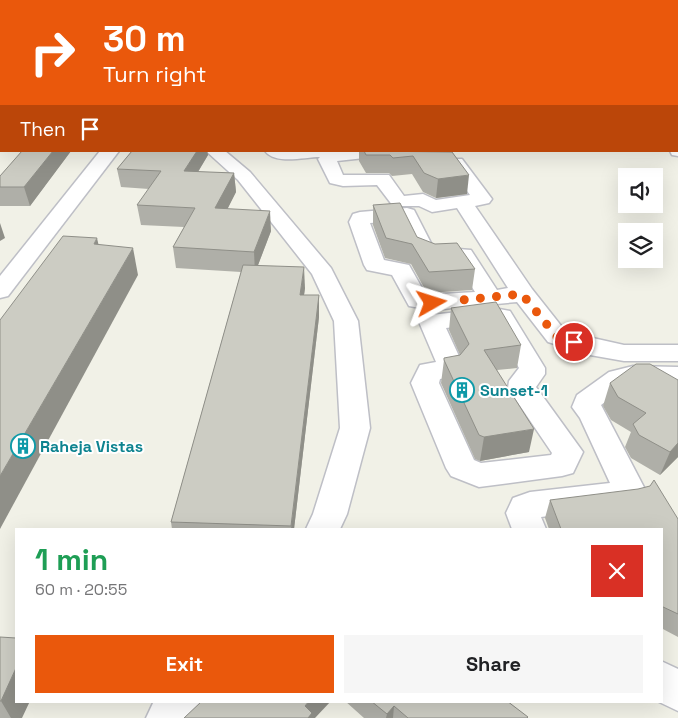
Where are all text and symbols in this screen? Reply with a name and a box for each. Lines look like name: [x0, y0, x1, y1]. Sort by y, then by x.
text: 30 m: [103, 17, 186, 61]
icon: right: [20, 20, 85, 85]
text: Turn right: [103, 60, 206, 88]
icon: arrive: [76, 115, 104, 143]
text: Then: [20, 117, 66, 142]
map controls: [618, 168, 663, 268]
button: sound: [618, 168, 663, 213]
button: layers: [618, 223, 663, 268]
position arrow: [405, 276, 457, 328]
pin: [553, 321, 595, 363]
icon: arrive: [560, 328, 588, 356]
building icon: Sunset-1: [449, 377, 475, 403]
place label: Sunset-1: [480, 380, 548, 401]
building icon: Raheja Vistas: [10, 433, 36, 459]
place label: Raheja Vistas: [40, 436, 143, 457]
text: 1 min: [35, 540, 108, 579]
button: close: [591, 545, 643, 597]
text: 60 m · 20:55: [35, 579, 127, 600]
button: Exit: [35, 635, 334, 693]
button: Share: [344, 635, 643, 693]

